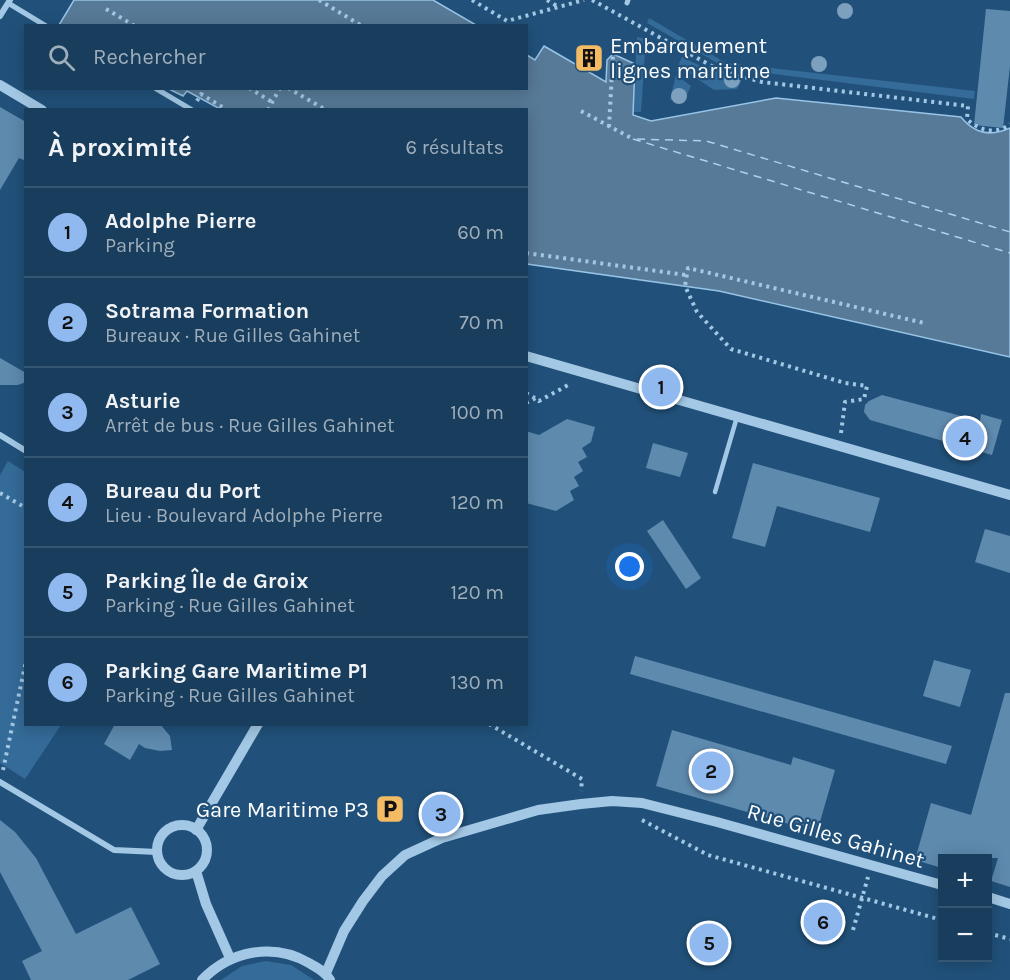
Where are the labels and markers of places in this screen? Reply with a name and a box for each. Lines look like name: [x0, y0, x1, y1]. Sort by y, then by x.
place label: Embarquement lignes maritime: [610, 33, 770, 84]
building icon: Embarquement lignes maritime: [573, 42, 605, 74]
pin: 1: [642, 364, 680, 410]
pin: 4: [946, 416, 984, 460]
pin: 2: [692, 748, 730, 794]
pin: 3: [422, 792, 460, 836]
parking icon: Gare Maritime P3: [374, 793, 406, 825]
place label: Gare Maritime P3: [196, 797, 369, 823]
pin: 6: [804, 900, 842, 944]
pin: 5: [690, 920, 728, 966]

